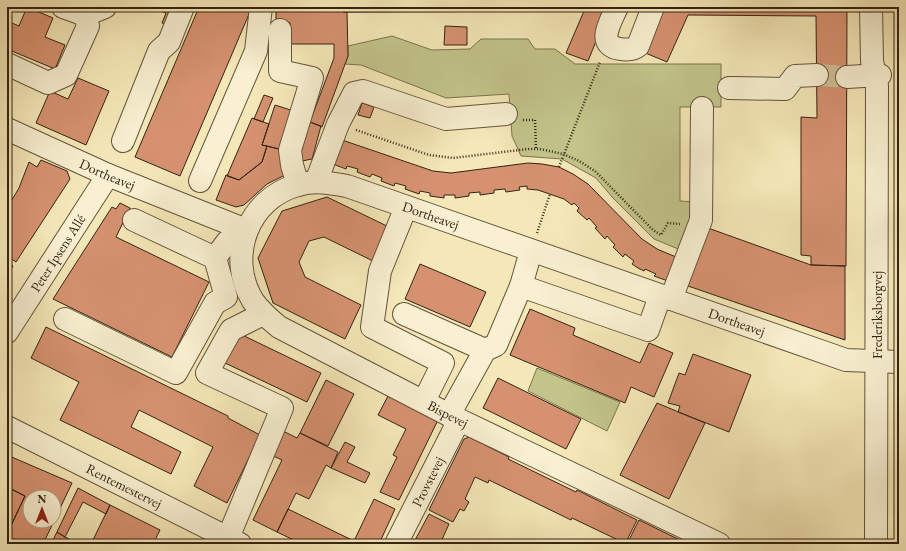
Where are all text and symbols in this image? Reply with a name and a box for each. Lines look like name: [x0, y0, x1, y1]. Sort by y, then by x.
street label: Dortheavej: [77, 154, 138, 194]
street label: Dortheavej: [400, 197, 462, 233]
street label: Peter Ipsens Allé: [26, 210, 90, 295]
street label: Frederiksborgvej: [868, 271, 886, 359]
street label: Dortheavej: [706, 304, 768, 340]
street label: Bispevej: [425, 396, 471, 432]
street label: Provstevej: [407, 453, 448, 510]
street label: Rentemestervej: [83, 459, 165, 512]
north arrow: [22, 489, 62, 529]
text: N: [38, 492, 47, 506]

